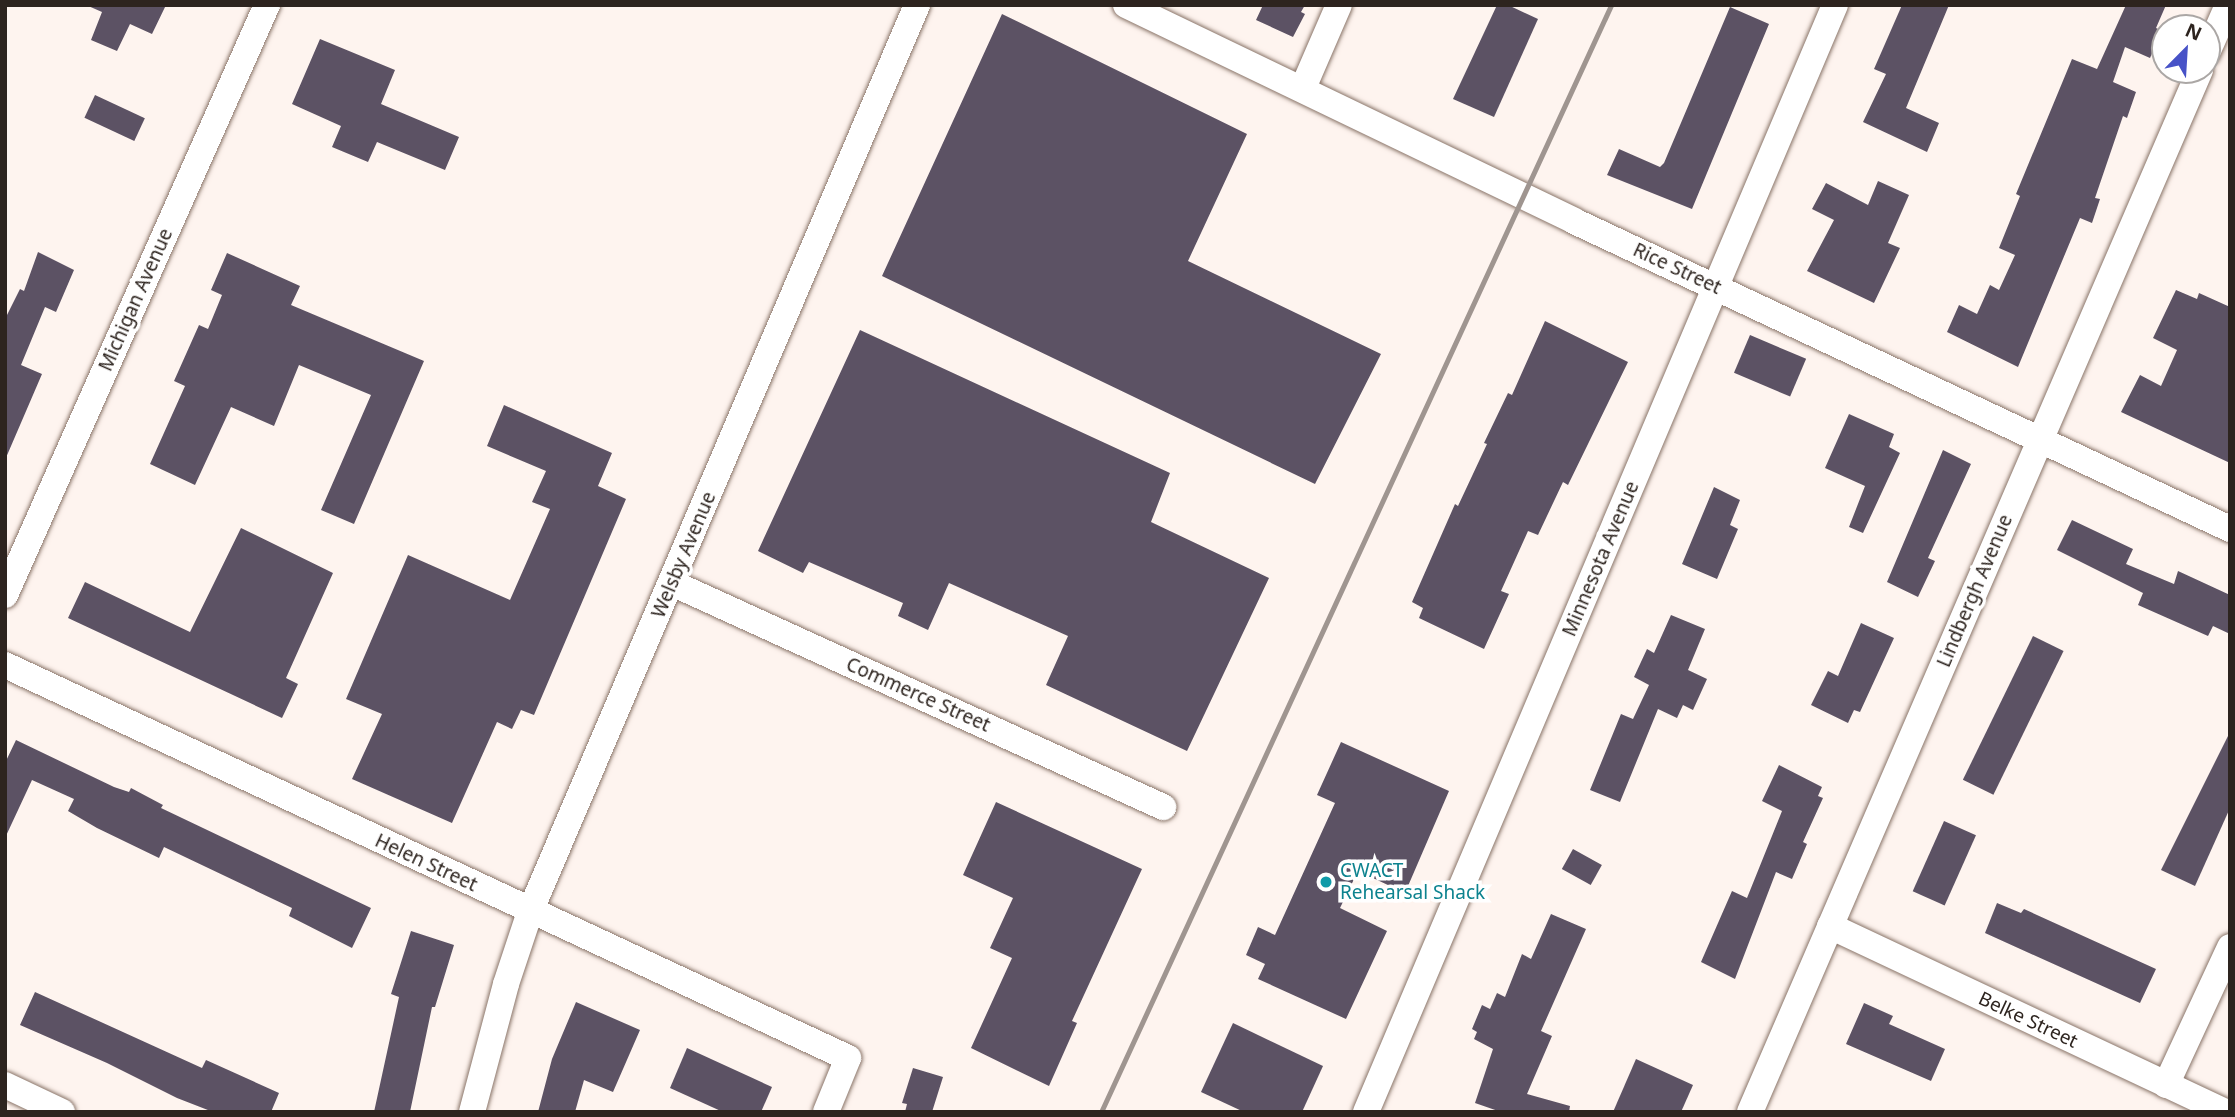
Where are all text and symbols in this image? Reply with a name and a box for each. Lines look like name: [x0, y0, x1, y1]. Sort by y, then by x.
north arrow: [2151, 14, 2221, 84]
text: N: [2181, 17, 2206, 47]
street label: Michigan Avenue: [94, 225, 178, 375]
street label: Rice Street: [1629, 239, 1725, 299]
street label: Minnesota Avenue: [1558, 478, 1644, 640]
street label: Welsby Avenue: [647, 489, 721, 621]
street label: Lindbergh Avenue: [1933, 511, 2017, 671]
street label: Commerce Street: [843, 653, 993, 737]
street label: Helen Street: [371, 829, 481, 897]
place label: CWACT Rehearsal Shack: [1340, 860, 1485, 904]
marker: CWACT Rehearsal Shack: [1318, 874, 1334, 890]
street label: Belke Street: [1975, 987, 2081, 1053]

